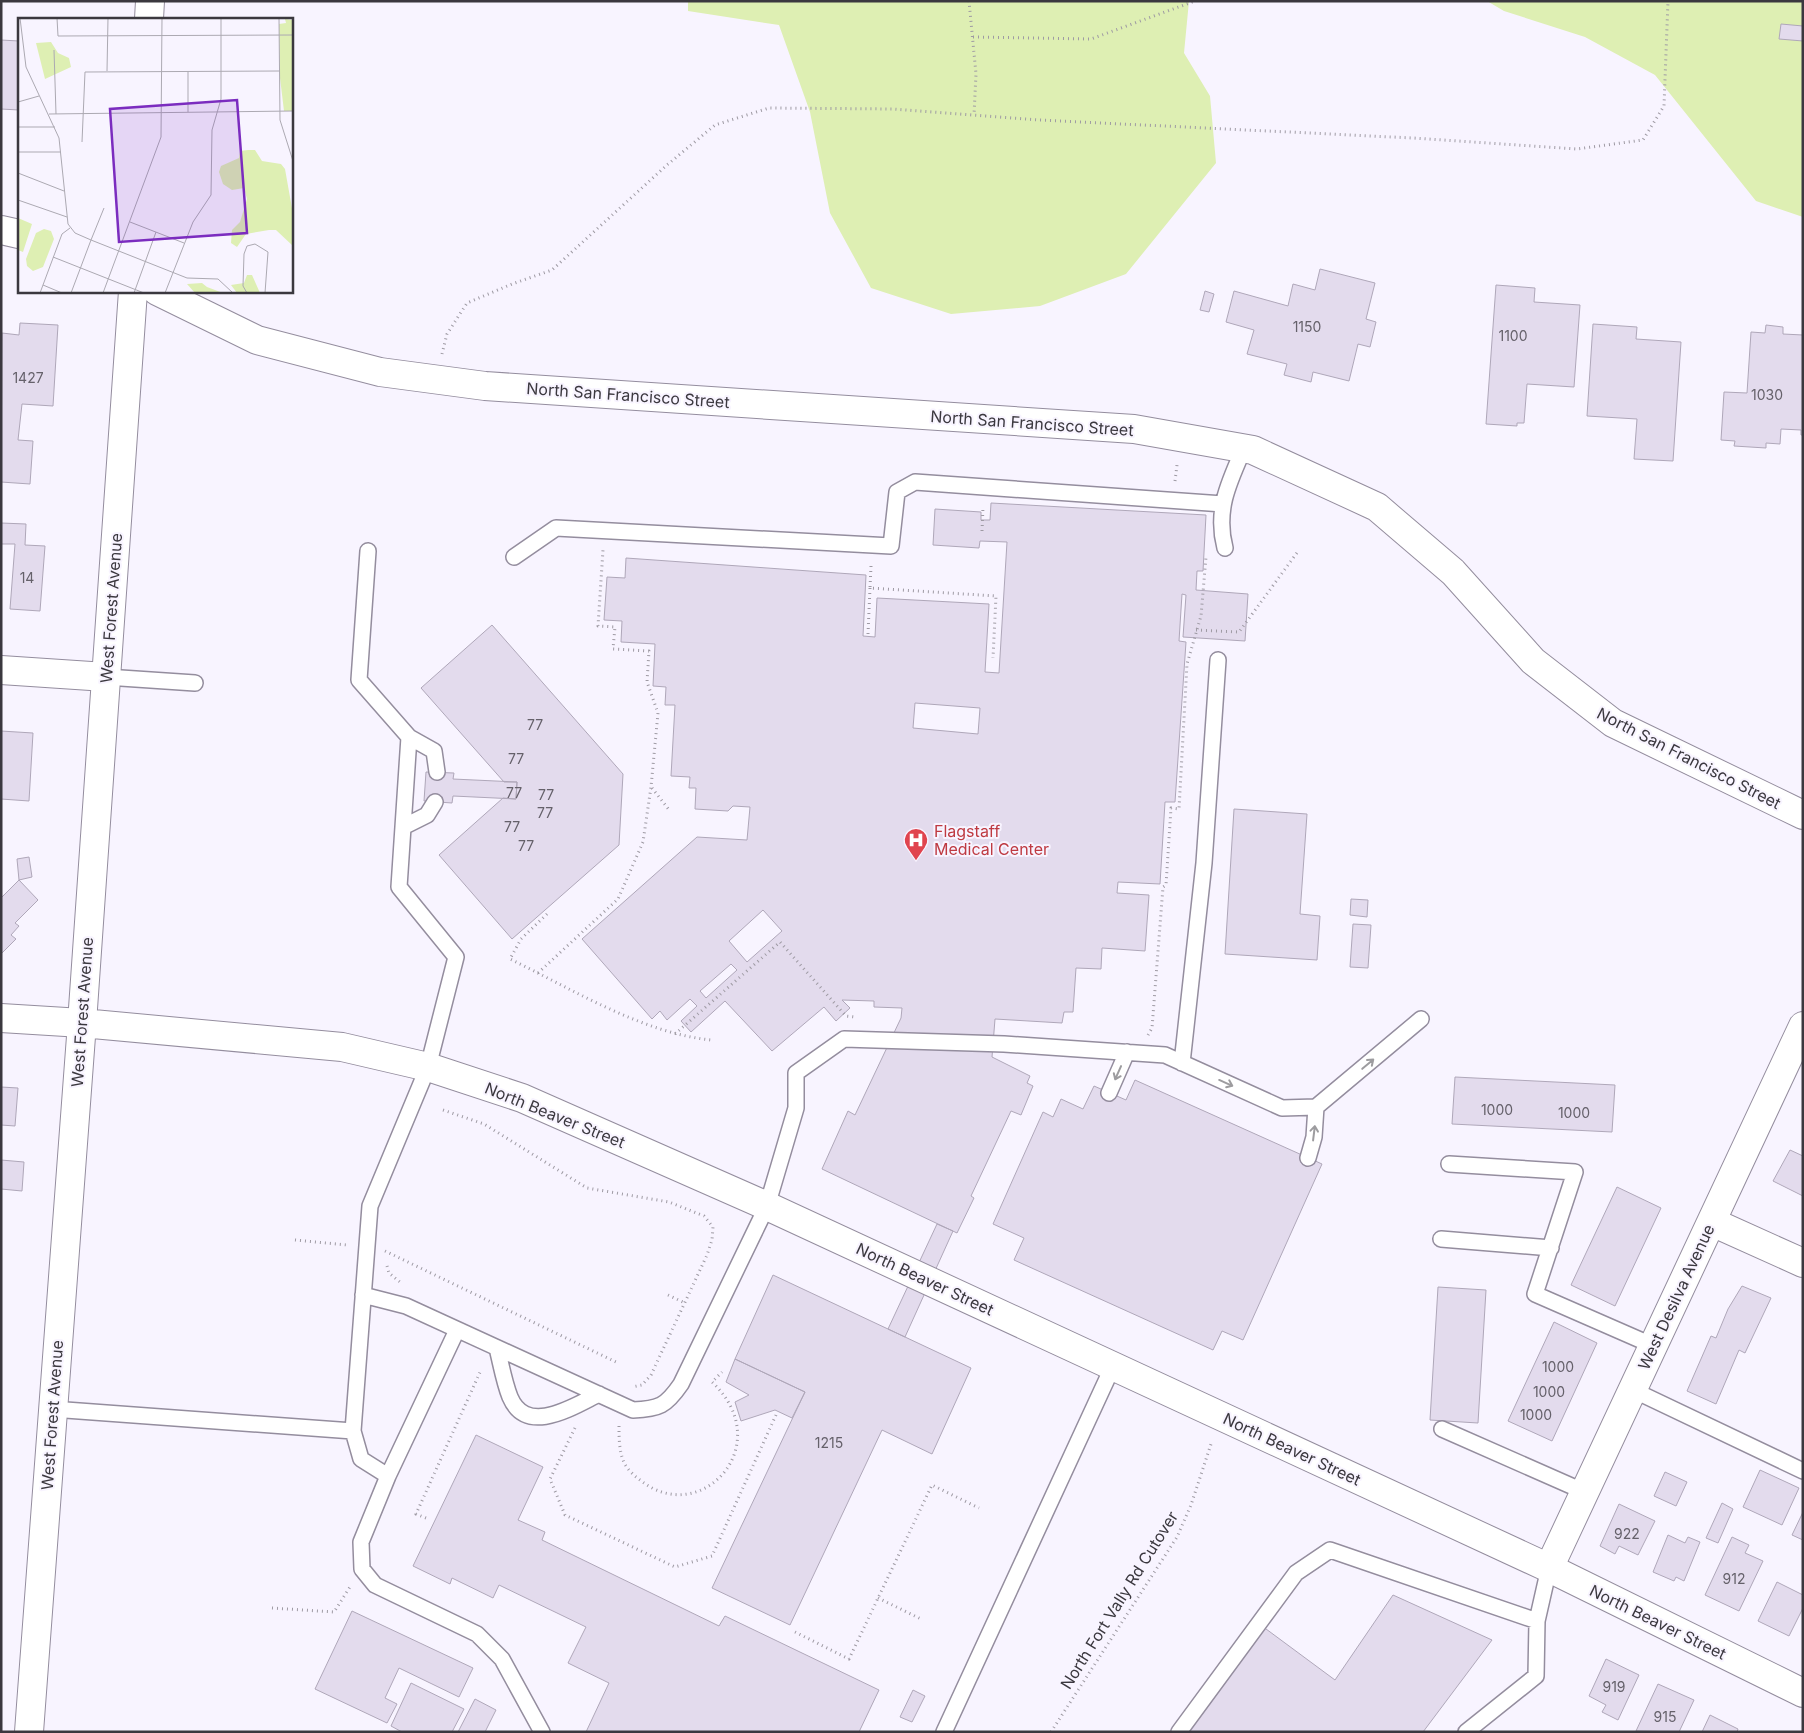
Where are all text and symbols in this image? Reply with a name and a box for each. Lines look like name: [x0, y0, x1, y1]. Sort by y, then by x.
inset map: [18, 18, 292, 292]
house number: 1150: [1293, 318, 1321, 335]
house number: 1100: [1498, 327, 1528, 344]
house number: 1427: [12, 369, 44, 386]
street label: North San Francisco Street: [526, 378, 730, 412]
house number: 1030: [1751, 386, 1783, 403]
street label: North San Francisco Street: [930, 406, 1134, 440]
street label: West Forest Avenue: [96, 532, 126, 684]
house number: 14: [20, 569, 34, 586]
street label: North San Francisco Street: [1594, 703, 1784, 813]
house number: 77: [527, 716, 543, 733]
house number: 77: [508, 750, 524, 767]
house number: 77: [506, 784, 522, 801]
house number: 77: [538, 786, 554, 803]
house number: 77: [537, 804, 553, 821]
house number: 77: [504, 818, 520, 835]
place label: Flagstaff Medical Center: [934, 821, 1049, 859]
hospital icon: Flagstaff Medical Center: [903, 827, 929, 861]
house number: 77: [518, 837, 534, 854]
street label: West Forest Avenue: [67, 936, 97, 1088]
one-way arrow: [1361, 1059, 1374, 1070]
one-way arrow: [1112, 1065, 1122, 1080]
street label: North Beaver Street: [482, 1078, 628, 1152]
one-way arrow: [1218, 1078, 1233, 1088]
house number: 1000: [1481, 1101, 1513, 1118]
house number: 1000: [1558, 1104, 1590, 1121]
one-way arrow: [1309, 1125, 1319, 1141]
street label: West Desilva Avenue: [1634, 1221, 1718, 1373]
street label: North Beaver Street: [853, 1238, 997, 1320]
street label: West Forest Avenue: [37, 1339, 67, 1491]
house number: 1000: [1542, 1358, 1574, 1375]
house number: 1000: [1533, 1383, 1565, 1400]
house number: 1000: [1520, 1406, 1552, 1423]
street label: North Beaver Street: [1220, 1408, 1364, 1490]
house number: 1215: [815, 1434, 843, 1451]
street label: North Fort Vally Rd Cutover: [1056, 1507, 1182, 1693]
house number: 922: [1614, 1525, 1640, 1542]
house number: 912: [1723, 1570, 1745, 1587]
street label: North Beaver Street: [1586, 1580, 1730, 1664]
house number: 919: [1602, 1678, 1626, 1695]
house number: 915: [1654, 1708, 1676, 1725]

